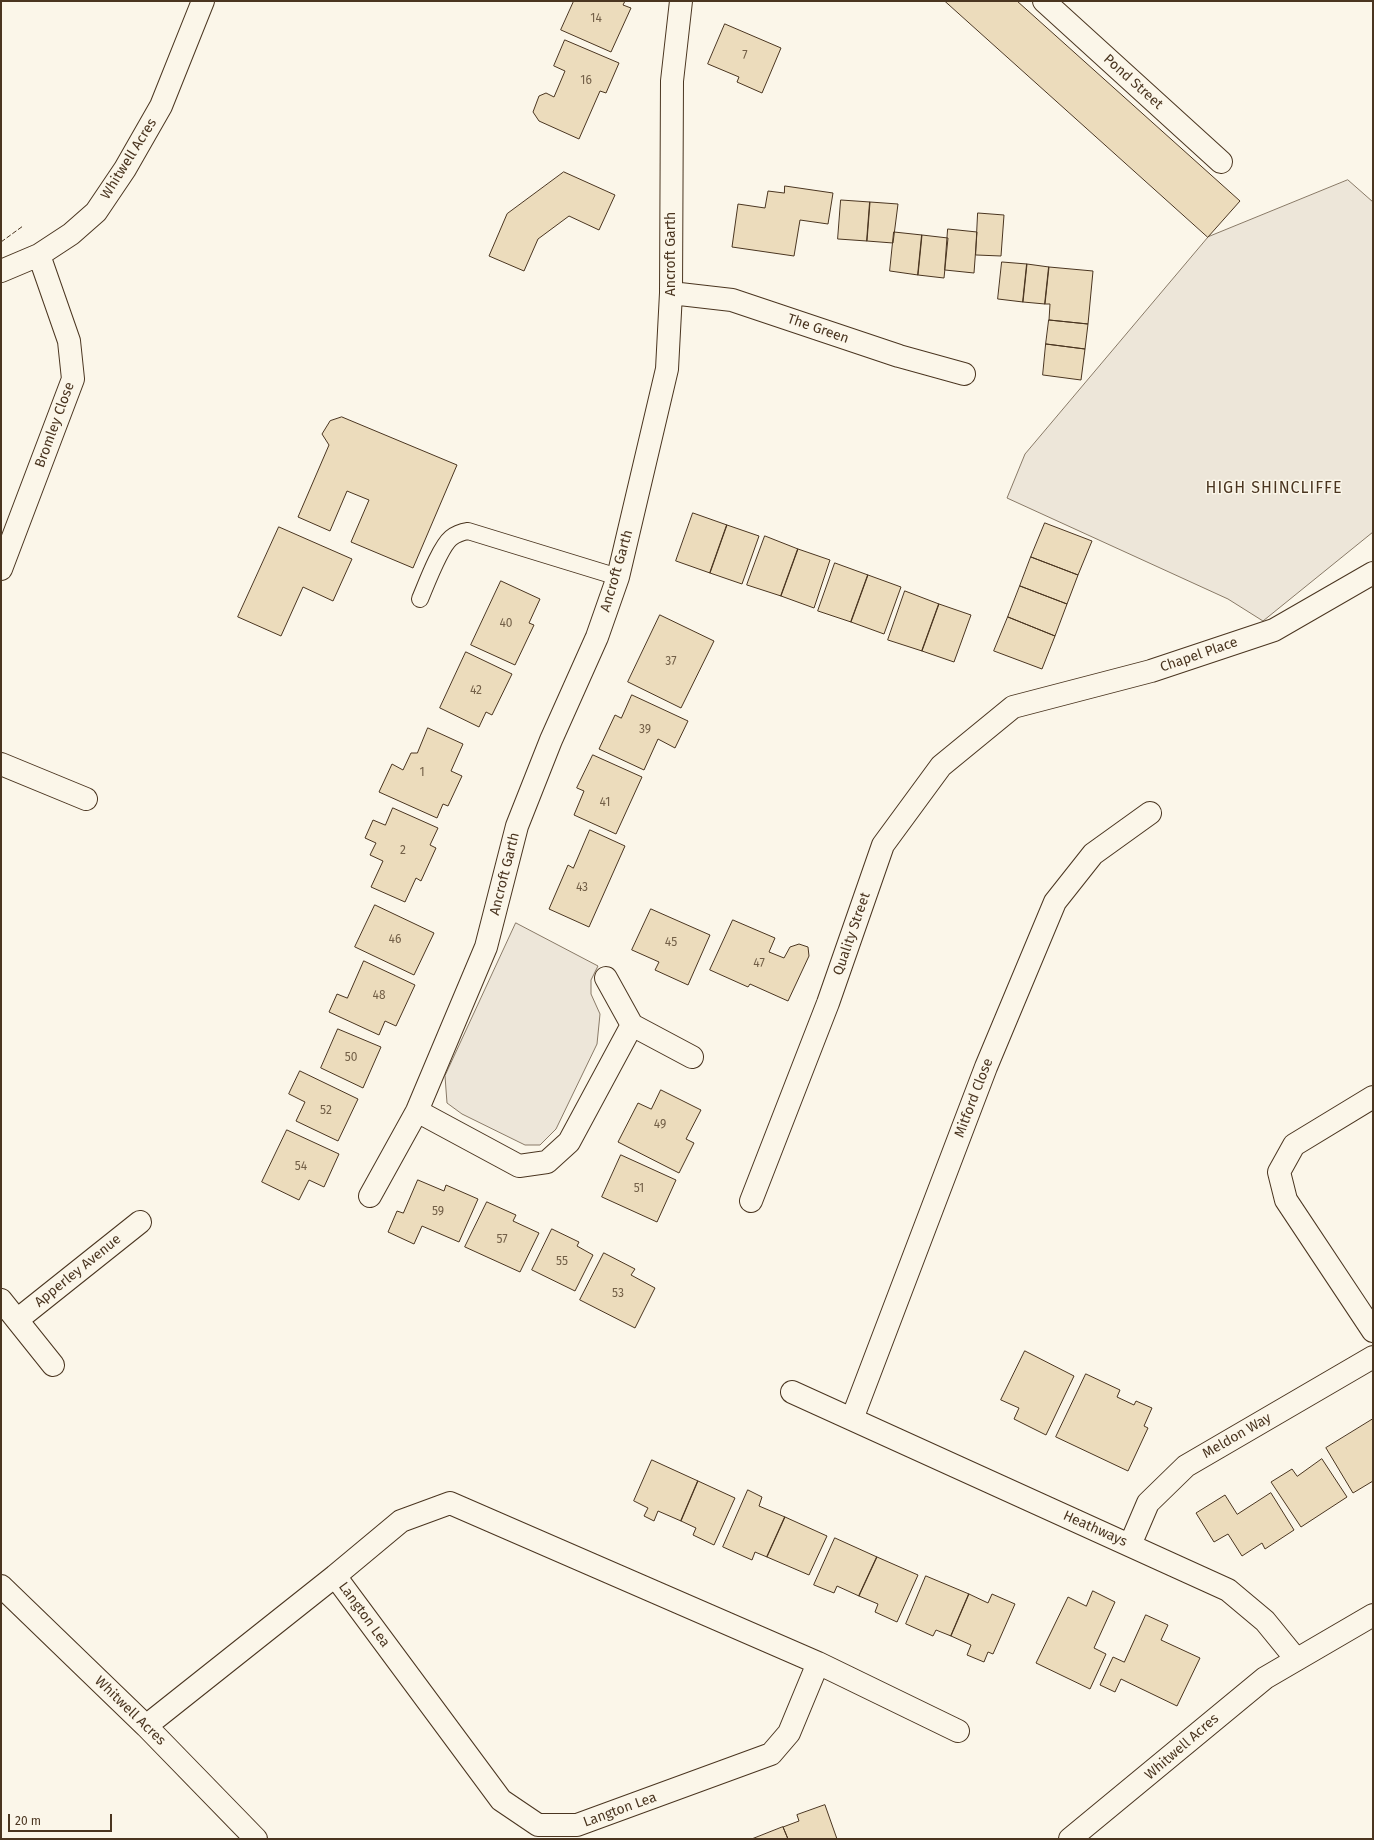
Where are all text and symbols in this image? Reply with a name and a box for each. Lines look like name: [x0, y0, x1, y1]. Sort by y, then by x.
house number: 14: [590, 12, 602, 26]
house number: 7: [742, 49, 748, 63]
street label: Pond Street: [1100, 51, 1166, 113]
house number: 16: [580, 74, 592, 88]
street label: Whitwell Acres: [97, 115, 161, 203]
street label: Ancroft Garth: [663, 212, 679, 296]
street label: The Green: [785, 311, 851, 347]
street label: Bromley Close: [32, 380, 78, 470]
district label: HIGH SHINCLIFFE: [1206, 479, 1342, 499]
street label: Ancroft Garth: [597, 528, 637, 614]
house number: 40: [499, 617, 513, 631]
street label: Chapel Place: [1158, 634, 1240, 676]
house number: 37: [665, 655, 677, 669]
house number: 42: [470, 684, 482, 698]
house number: 39: [639, 723, 651, 737]
house number: 1: [419, 766, 425, 780]
house number: 41: [600, 796, 610, 810]
street label: Ancroft Garth: [487, 831, 523, 917]
house number: 2: [400, 844, 406, 858]
house number: 43: [576, 881, 588, 895]
street label: Quality Street: [830, 890, 874, 978]
house number: 46: [389, 933, 401, 947]
house number: 45: [665, 936, 677, 950]
house number: 47: [753, 957, 765, 971]
house number: 48: [373, 989, 385, 1003]
house number: 50: [345, 1051, 357, 1065]
street label: Mitford Close: [951, 1056, 997, 1140]
house number: 52: [320, 1104, 332, 1118]
house number: 49: [654, 1118, 666, 1132]
house number: 54: [295, 1160, 307, 1174]
house number: 51: [634, 1182, 644, 1196]
house number: 59: [432, 1205, 444, 1219]
street label: Apperley Avenue: [31, 1231, 125, 1311]
house number: 57: [496, 1233, 508, 1247]
house number: 55: [556, 1255, 568, 1269]
house number: 53: [612, 1287, 624, 1301]
street label: Meldon Way: [1200, 1410, 1274, 1462]
street label: Heathways: [1060, 1507, 1130, 1551]
street label: Langton Lea: [335, 1579, 393, 1651]
street label: Whitwell Acres: [91, 1673, 169, 1749]
street label: Whitwell Acres: [1142, 1710, 1222, 1784]
street label: Langton Lea: [581, 1789, 659, 1831]
scale bar: [10, 1806, 114, 1832]
text: 20 m: [15, 1814, 41, 1828]

